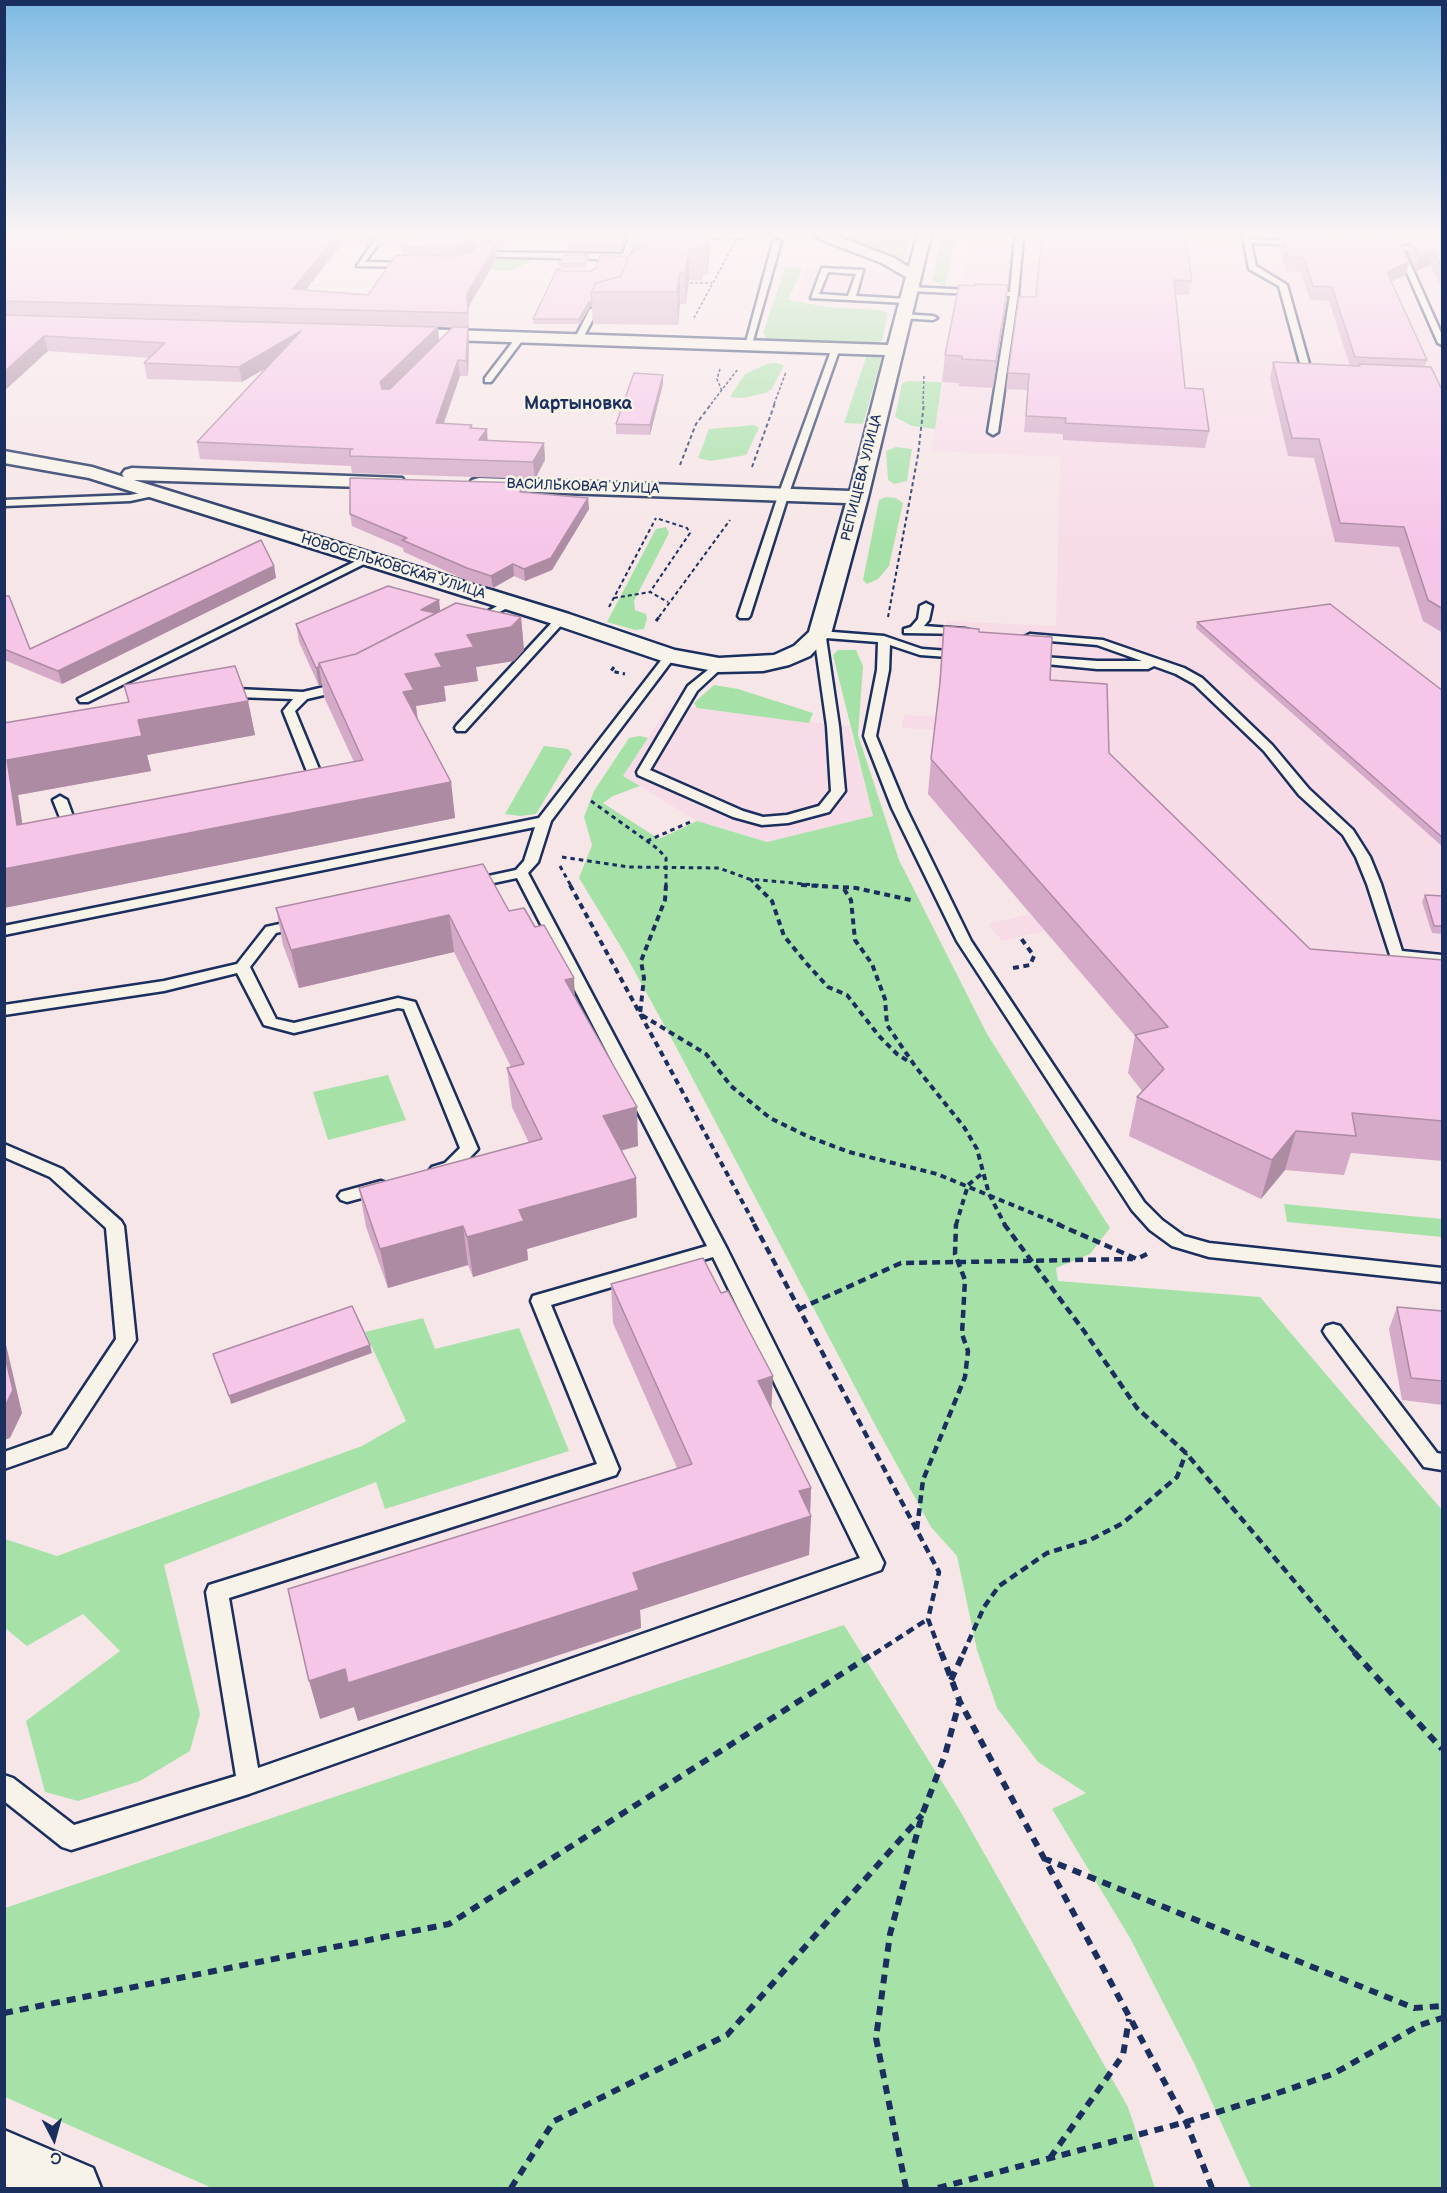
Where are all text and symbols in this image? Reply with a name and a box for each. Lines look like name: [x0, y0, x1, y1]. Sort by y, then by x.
district label: Мартыновка: [524, 393, 632, 415]
street label: РЕПИЩЕВА УЛИЦА: [838, 413, 886, 543]
street label: ВАСИЛЬКОВАЯ УЛИЦА: [506, 476, 660, 498]
street label: НОВОСЕЛЬКОВСКАЯ УЛИЦА: [299, 531, 487, 603]
north arrow: [24, 2109, 84, 2169]
text: С: [49, 2147, 62, 2167]

